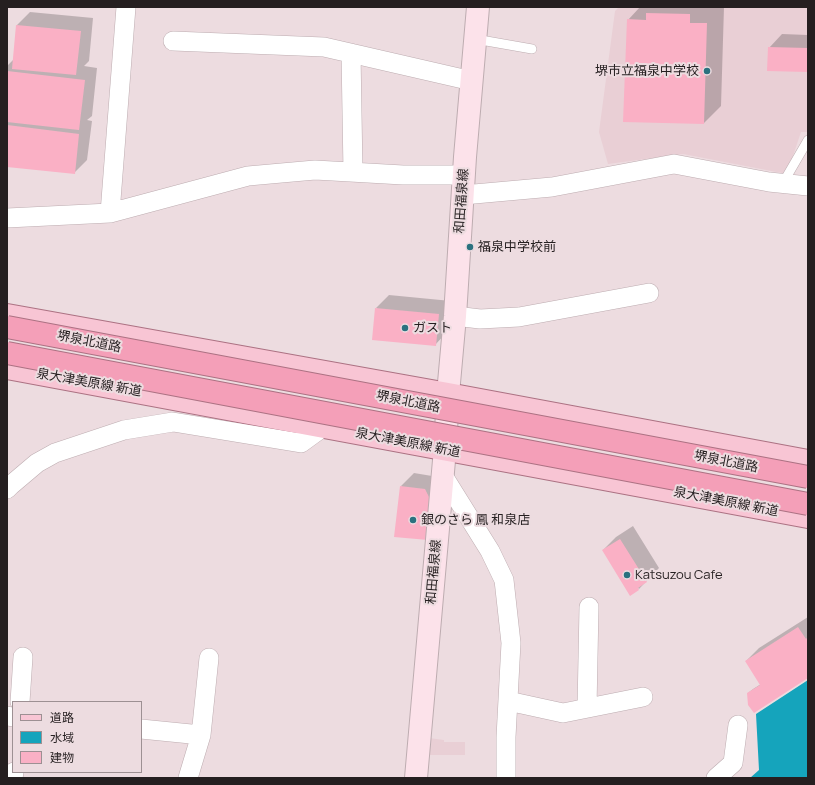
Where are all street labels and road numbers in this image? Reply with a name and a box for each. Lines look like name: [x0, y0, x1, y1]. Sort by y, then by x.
street label: 和田福泉線: [452, 168, 472, 234]
street label: 堺泉北道路: [56, 328, 122, 356]
street label: 泉大津美原線 新道: [35, 366, 143, 400]
street label: 堺泉北道路: [375, 388, 441, 416]
street label: 泉大津美原線 新道: [354, 425, 462, 461]
street label: 堺泉北道路: [693, 448, 759, 476]
street label: 泉大津美原線 新道: [672, 484, 780, 520]
street label: 和田福泉線: [423, 539, 445, 605]

